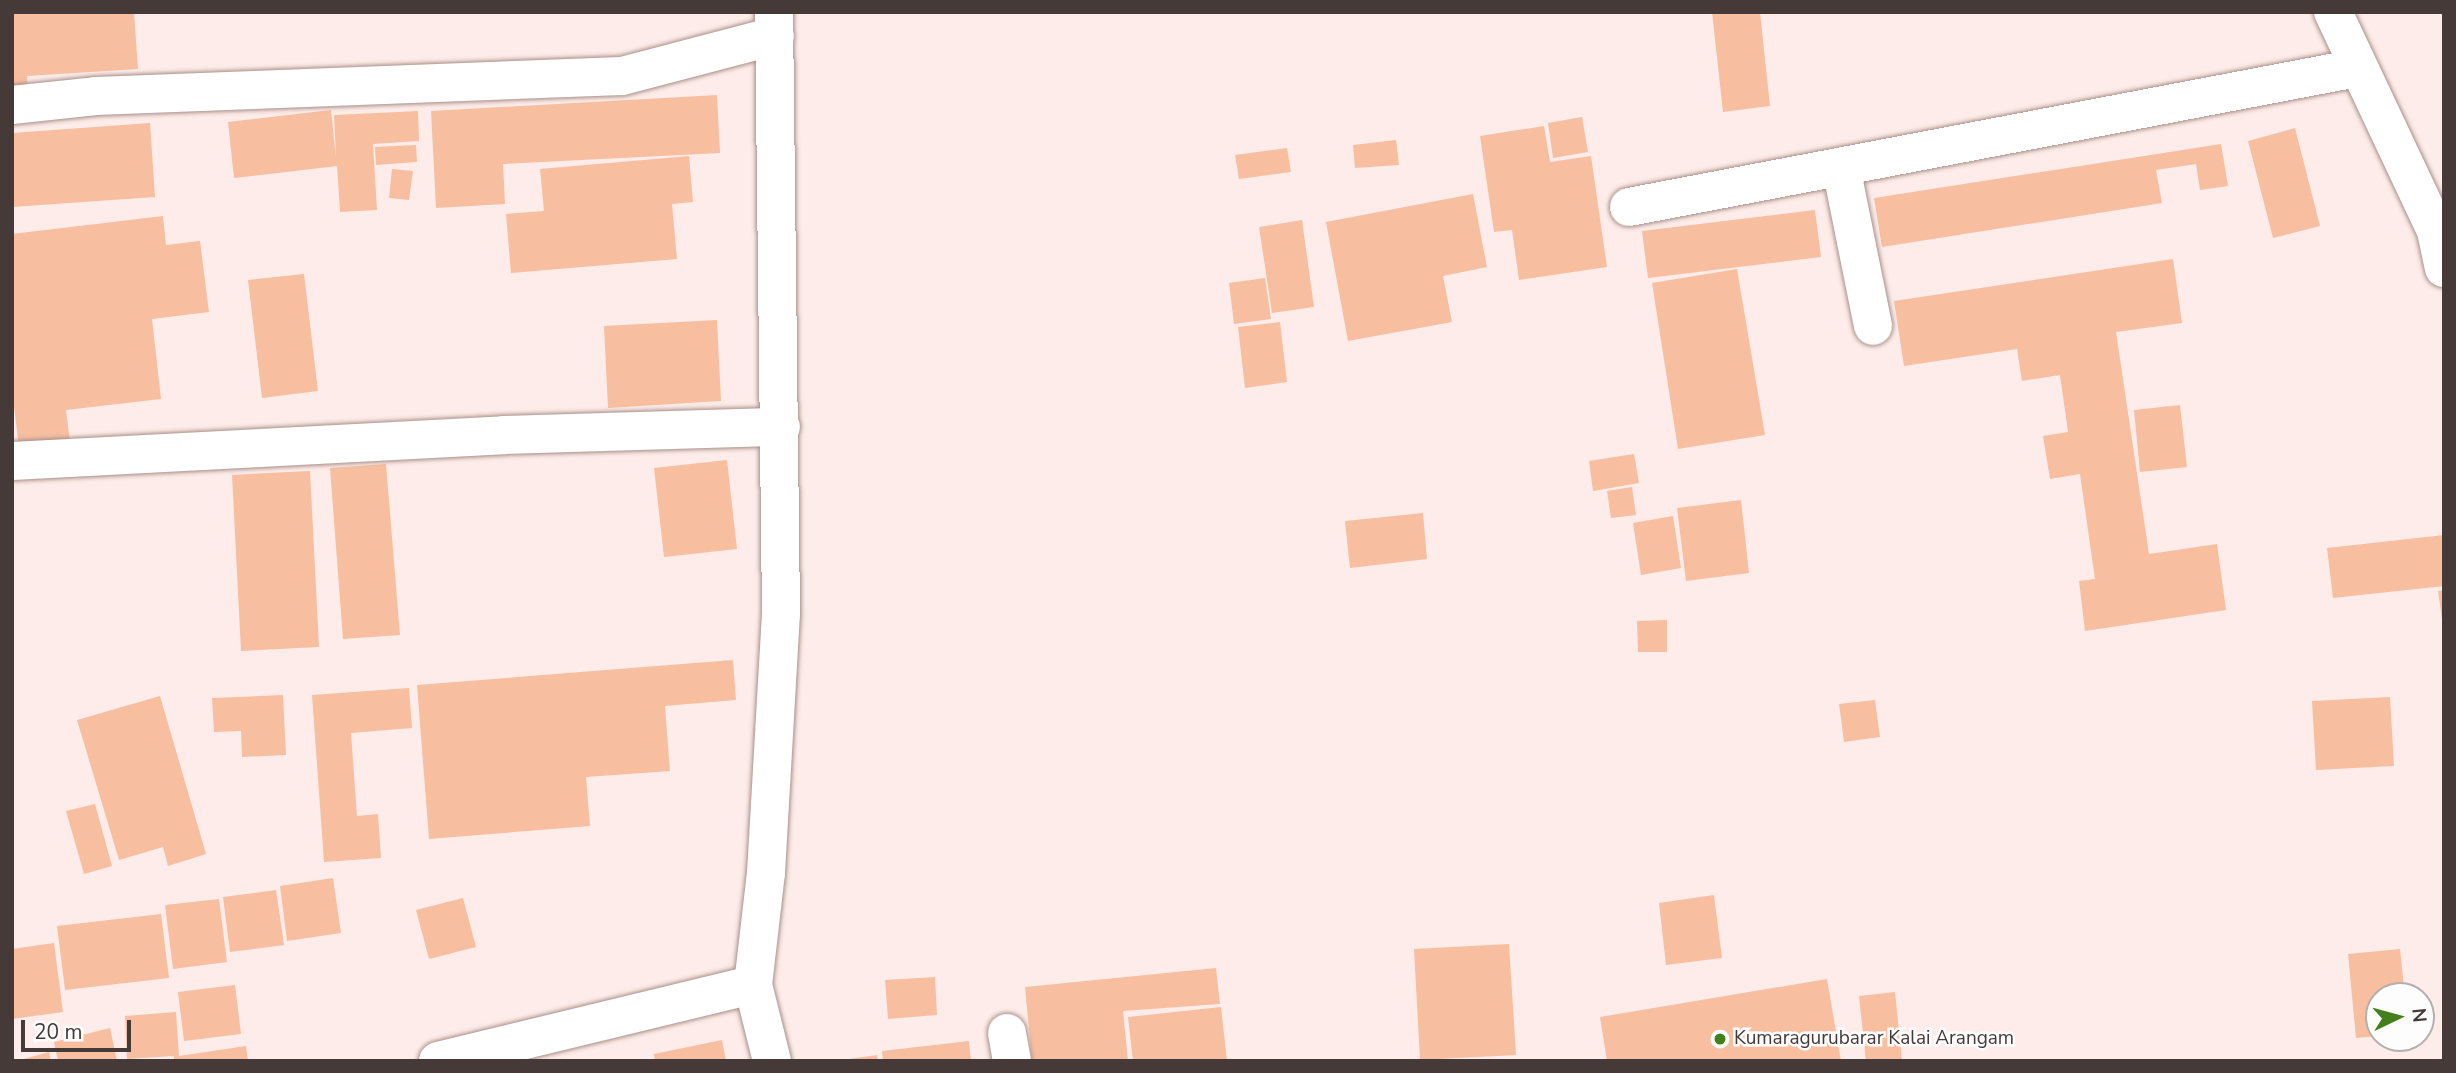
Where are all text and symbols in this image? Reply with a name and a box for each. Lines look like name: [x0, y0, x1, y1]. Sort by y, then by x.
north arrow: [2365, 982, 2435, 1052]
scale bar: [24, 1006, 135, 1050]
text: N: [2405, 1007, 2432, 1024]
text: 20 m: [34, 1018, 83, 1046]
place label: Kumaragurubarar Kalai Arangam: [1734, 1028, 2014, 1050]
marker: Kumaragurubarar Kalai Arangam: [1712, 1031, 1728, 1047]

